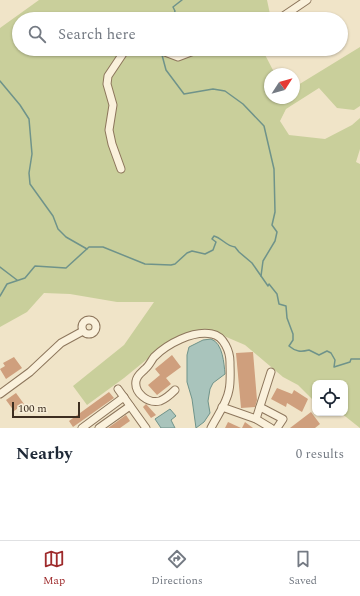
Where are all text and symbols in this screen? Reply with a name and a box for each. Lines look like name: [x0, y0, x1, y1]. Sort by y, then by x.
search box: [12, 12, 348, 56]
icon: search: [26, 23, 48, 45]
text: Search here: [58, 23, 136, 46]
north arrow: [264, 68, 300, 104]
map controls: [312, 380, 348, 416]
button: locate: [312, 380, 348, 416]
scale bar: [12, 400, 80, 419]
text: 100 m: [18, 400, 47, 417]
text: Nearby: [16, 441, 72, 467]
text: 0 results: [296, 444, 344, 464]
tab: Map: [43, 548, 65, 589]
tab: Directions: [151, 548, 203, 589]
tab: Saved: [289, 548, 317, 589]

